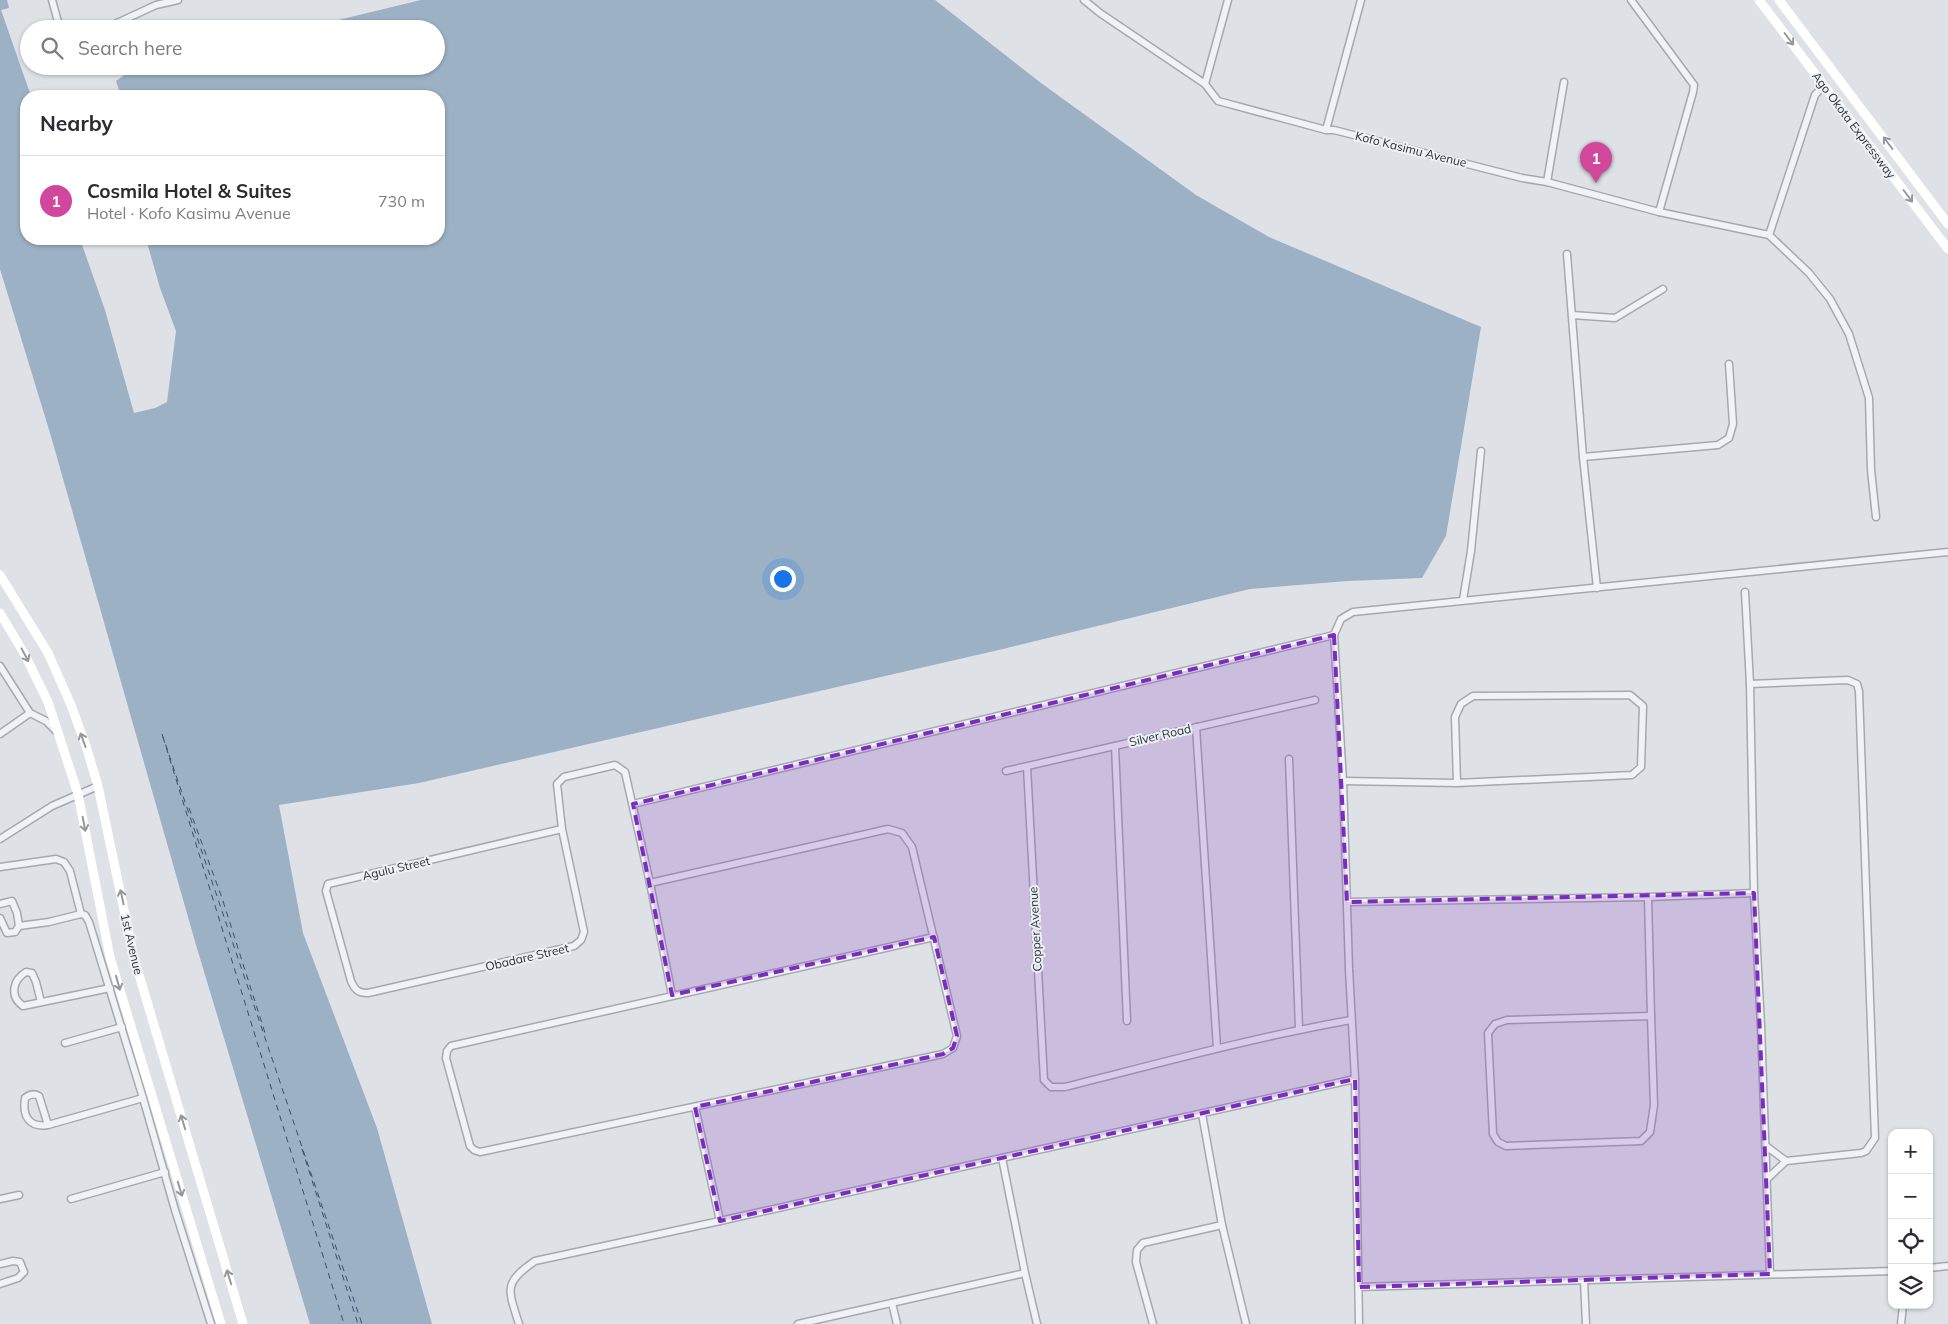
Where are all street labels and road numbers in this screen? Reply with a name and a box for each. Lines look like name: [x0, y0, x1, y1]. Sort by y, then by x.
street label: Ago Okota Expressway: [1809, 69, 1899, 182]
street label: Kofo Kasimu Avenue: [1354, 128, 1468, 170]
street label: Silver Road: [1128, 721, 1192, 749]
street label: Agulu Street: [361, 853, 431, 883]
street label: Copper Avenue: [1025, 886, 1045, 972]
street label: 1st Avenue: [118, 912, 146, 976]
street label: Obadare Street: [484, 940, 570, 974]

